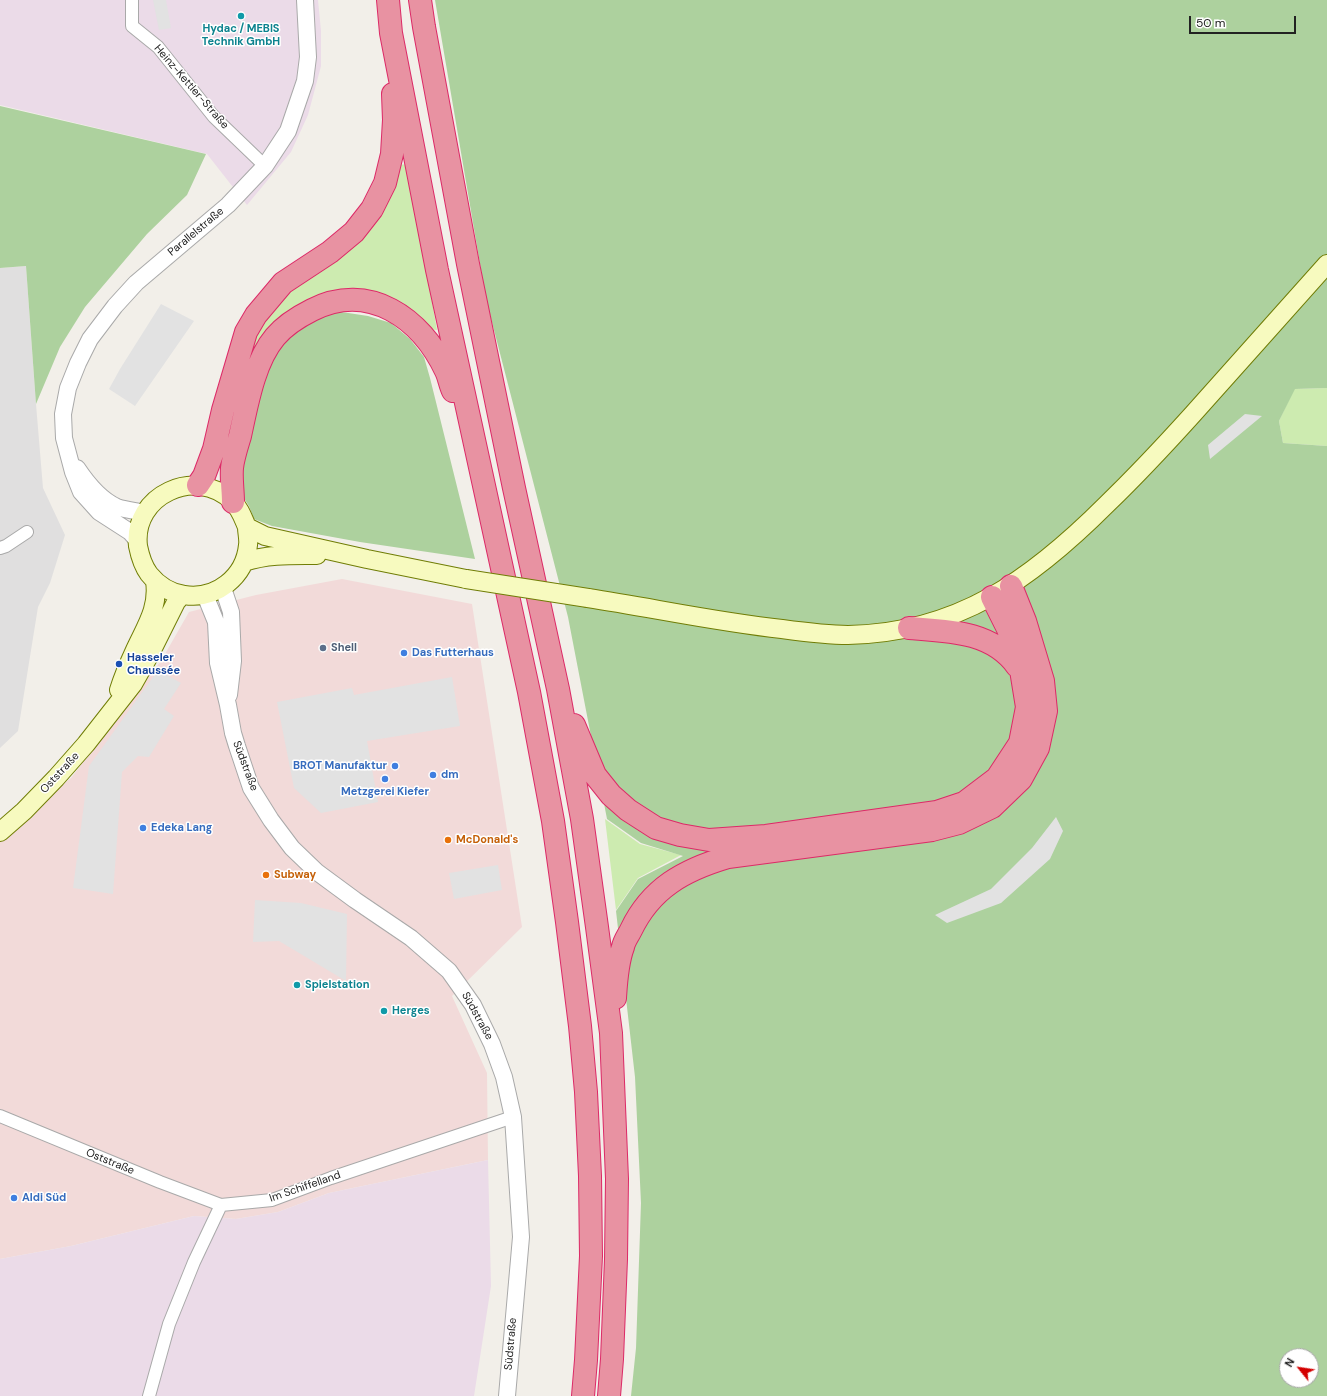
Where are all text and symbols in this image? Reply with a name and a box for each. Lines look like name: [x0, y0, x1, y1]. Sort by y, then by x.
scale bar: [1191, 8, 1298, 34]
marker: Hydac / MEBIS Technik GmbH: [236, 11, 246, 21]
text: 50 m: [1196, 15, 1225, 31]
place label: Hydac / MEBIS Technik GmbH: [202, 22, 280, 48]
street label: Heinz-Kettler-Straße: [151, 42, 231, 132]
street label: Parallelstraße: [165, 205, 227, 259]
place label: Shell: [331, 641, 357, 655]
marker: Shell: [318, 643, 328, 653]
place label: Das Futterhaus: [412, 646, 494, 660]
marker: Das Futterhaus: [399, 648, 409, 658]
place label: Hasseler Chaussée: [127, 651, 180, 677]
marker: Hasseler Chaussée: [114, 659, 124, 669]
street label: Südstraße: [229, 739, 261, 793]
street label: Oststraße: [38, 750, 82, 796]
place label: BROT Manufaktur: [293, 759, 387, 773]
marker: BROT Manufaktur: [390, 761, 400, 771]
place label: dm: [441, 768, 459, 782]
marker: dm: [428, 770, 438, 780]
marker: Metzgerei Kiefer: [380, 774, 390, 784]
place label: Metzgerei Kiefer: [341, 785, 429, 799]
place label: Edeka Lang: [151, 821, 212, 835]
marker: Edeka Lang: [138, 823, 148, 833]
place label: McDonald's: [456, 833, 518, 847]
marker: McDonald's: [443, 835, 453, 845]
place label: Subway: [274, 868, 316, 882]
marker: Subway: [261, 870, 271, 880]
place label: Spielstation: [305, 978, 370, 992]
marker: Spielstation: [292, 980, 302, 990]
street label: Südstraße: [458, 990, 496, 1042]
place label: Herges: [392, 1004, 430, 1018]
marker: Herges: [379, 1006, 389, 1016]
street label: Oststraße: [84, 1146, 136, 1178]
street label: Im Schiffelland: [268, 1169, 342, 1205]
place label: Aldi Süd: [22, 1191, 66, 1205]
marker: Aldi Süd: [9, 1193, 19, 1203]
street label: Südstraße: [502, 1317, 520, 1371]
north arrow: [1279, 1348, 1319, 1388]
text: N: [1281, 1356, 1298, 1369]

